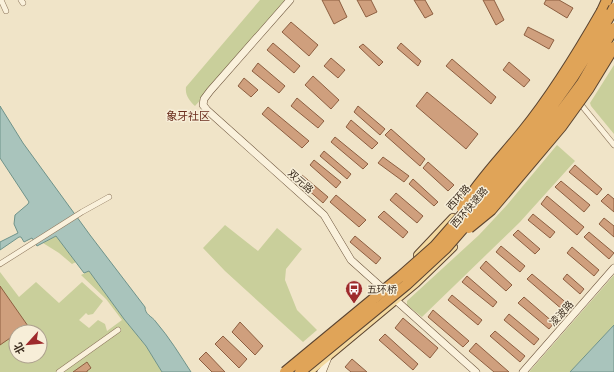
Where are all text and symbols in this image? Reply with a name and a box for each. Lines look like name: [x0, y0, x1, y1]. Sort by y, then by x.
district label: 象牙社区: [166, 108, 210, 123]
street label: 双元路: [285, 166, 317, 196]
street label: 西环路: [443, 181, 473, 213]
street label: 西环快速路: [447, 184, 491, 230]
bus stop icon: 五环桥: [344, 279, 364, 304]
place label: 五环桥: [367, 282, 397, 296]
street label: 凌波路: [546, 297, 576, 329]
north arrow: [8, 324, 48, 364]
text: 北: [9, 340, 28, 357]

